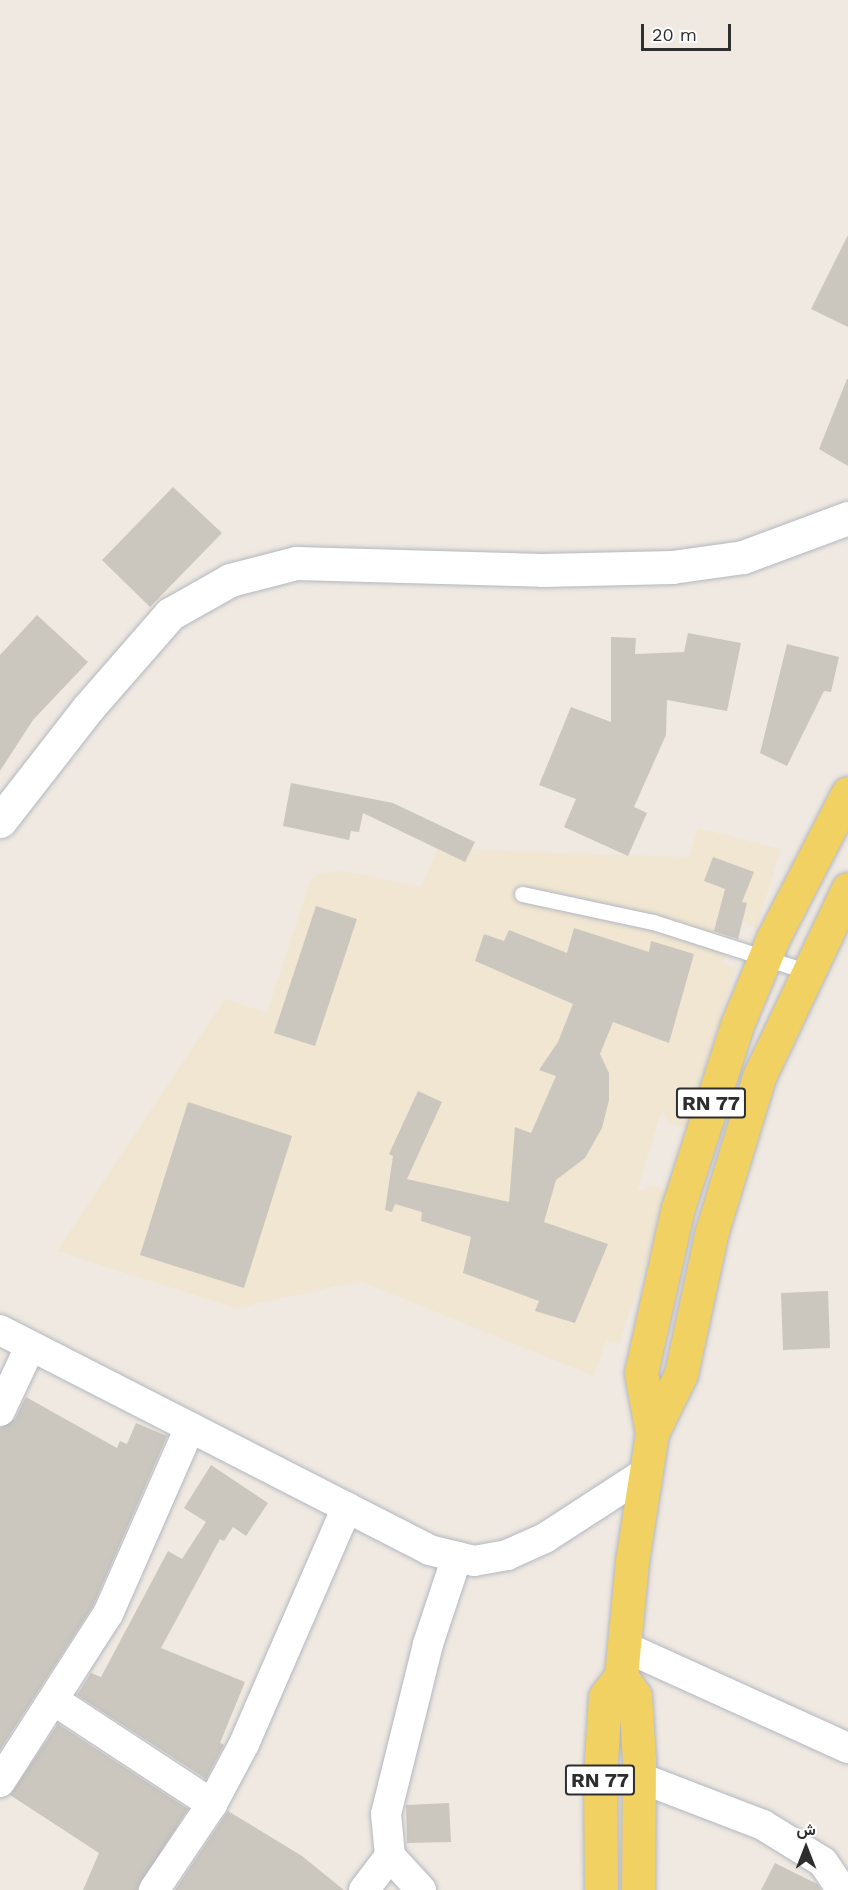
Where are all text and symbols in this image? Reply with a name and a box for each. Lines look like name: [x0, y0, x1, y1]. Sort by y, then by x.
scale bar: [644, 12, 734, 50]
text: 20 m: [652, 24, 697, 45]
road number: RN 77: [675, 1086, 747, 1120]
road number: RN 77: [564, 1763, 636, 1797]
north arrow: [776, 1818, 836, 1878]
text: ش: [796, 1820, 816, 1839]

